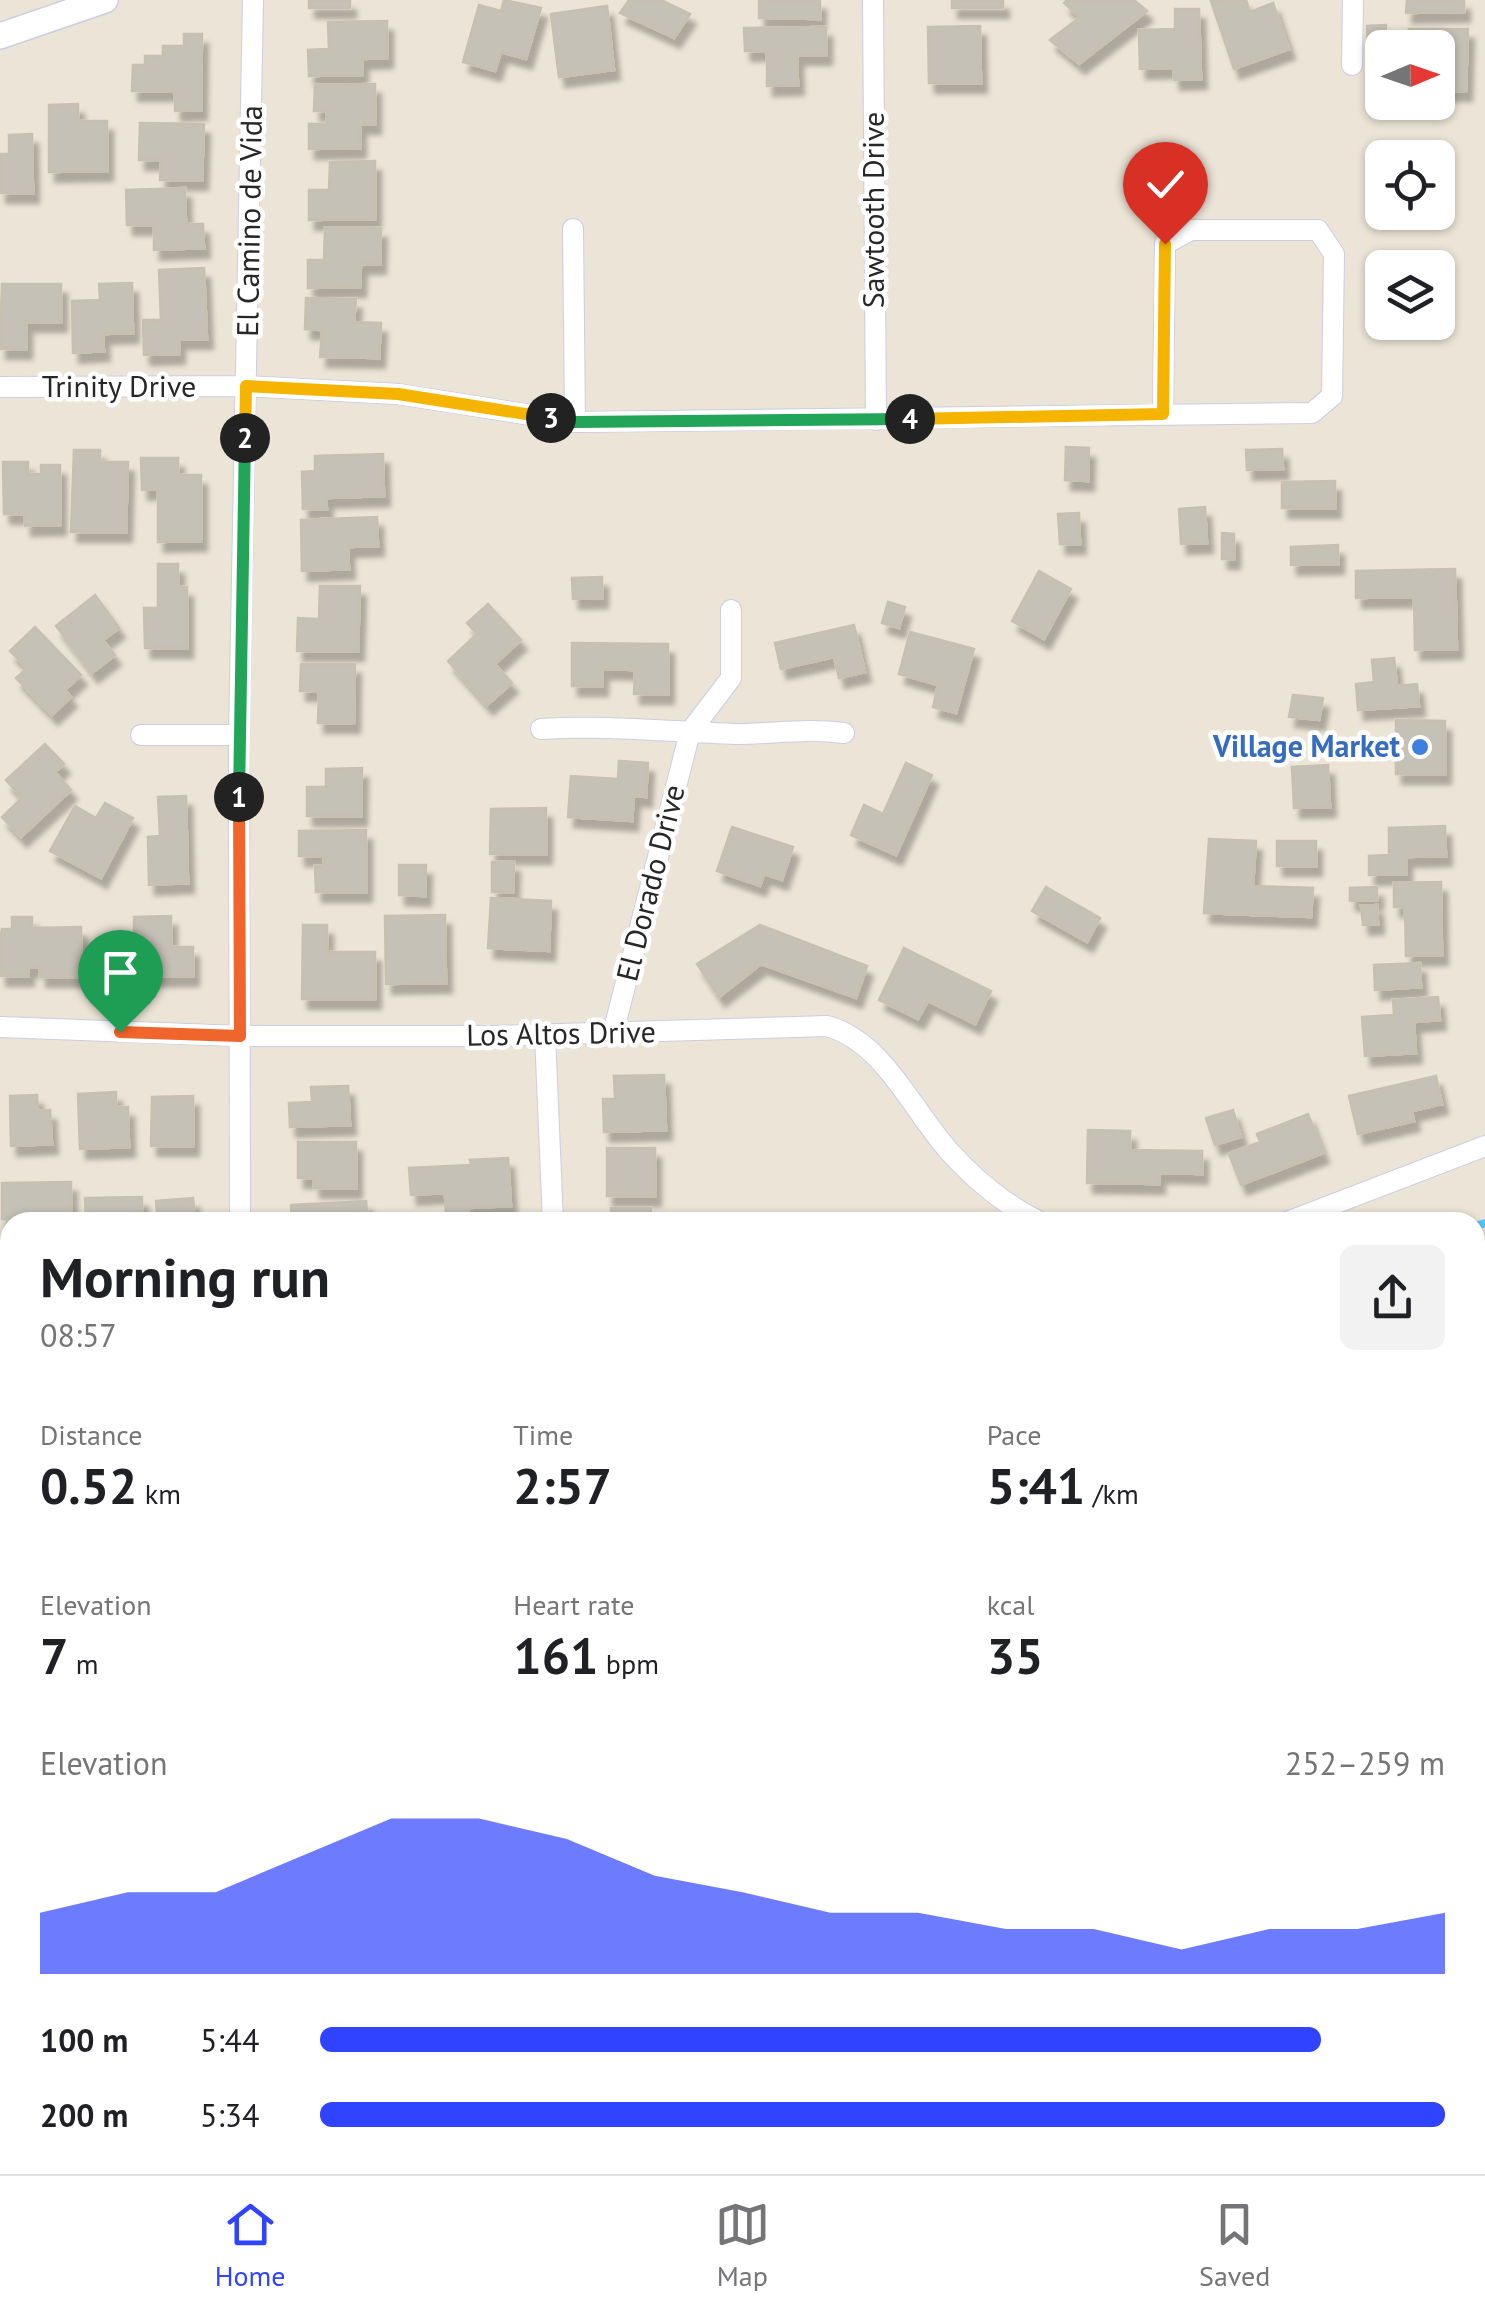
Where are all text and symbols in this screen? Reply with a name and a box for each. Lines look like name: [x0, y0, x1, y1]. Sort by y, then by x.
north arrow: [1365, 30, 1455, 120]
map controls: [1365, 30, 1455, 340]
street label: El Camino de Vida: [227, 105, 270, 337]
street label: Sawtooth Drive: [853, 112, 892, 308]
button: locate: [1365, 140, 1455, 230]
pin: [1123, 142, 1208, 245]
icon: check: [1138, 157, 1193, 212]
button: layers: [1365, 250, 1455, 340]
street label: Trinity Drive: [42, 366, 196, 405]
pin: 3: [526, 393, 576, 443]
pin: 4: [885, 394, 935, 444]
text: 3: [543, 399, 559, 436]
text: 4: [902, 400, 918, 437]
pin: 2: [220, 413, 270, 463]
text: 2: [237, 419, 253, 456]
place label: Village Market: [1212, 726, 1401, 765]
marker: Village Market: [1409, 736, 1431, 758]
pin: 1: [214, 772, 264, 822]
text: 1: [231, 778, 247, 815]
street label: El Dorado Drive: [606, 780, 693, 985]
pin: [78, 930, 163, 1033]
icon: arrive: [93, 945, 148, 1000]
street label: Los Altos Drive: [466, 1011, 656, 1054]
text: Morning run: [40, 1241, 330, 1312]
button: share: [1340, 1245, 1445, 1350]
text: 08:57: [40, 1314, 117, 1356]
text: Distance: [40, 1416, 143, 1453]
text: Time: [513, 1416, 573, 1453]
text: Pace: [987, 1416, 1041, 1453]
text: 0.52: [40, 1453, 137, 1518]
text: 2:57: [513, 1453, 612, 1518]
text: 5:41: [987, 1453, 1085, 1518]
text: km: [137, 1475, 181, 1512]
text: /km: [1085, 1475, 1139, 1512]
text: Elevation: [40, 1586, 152, 1623]
text: Heart rate: [513, 1586, 634, 1623]
text: kcal: [987, 1586, 1034, 1623]
text: 7: [40, 1623, 68, 1688]
text: 161: [513, 1623, 598, 1688]
text: 35: [987, 1623, 1043, 1688]
text: m: [68, 1645, 99, 1682]
text: bpm: [598, 1645, 659, 1682]
text: Elevation: [40, 1742, 167, 1784]
text: 252–259 m: [1285, 1742, 1445, 1784]
text: 100 m: [40, 2019, 128, 2061]
text: 5:44: [200, 2019, 259, 2061]
text: 200 m: [40, 2094, 128, 2136]
text: 5:34: [200, 2094, 259, 2136]
tab: Home: [215, 2197, 285, 2294]
tab: Map: [715, 2197, 770, 2294]
tab: Saved: [1199, 2197, 1270, 2294]

